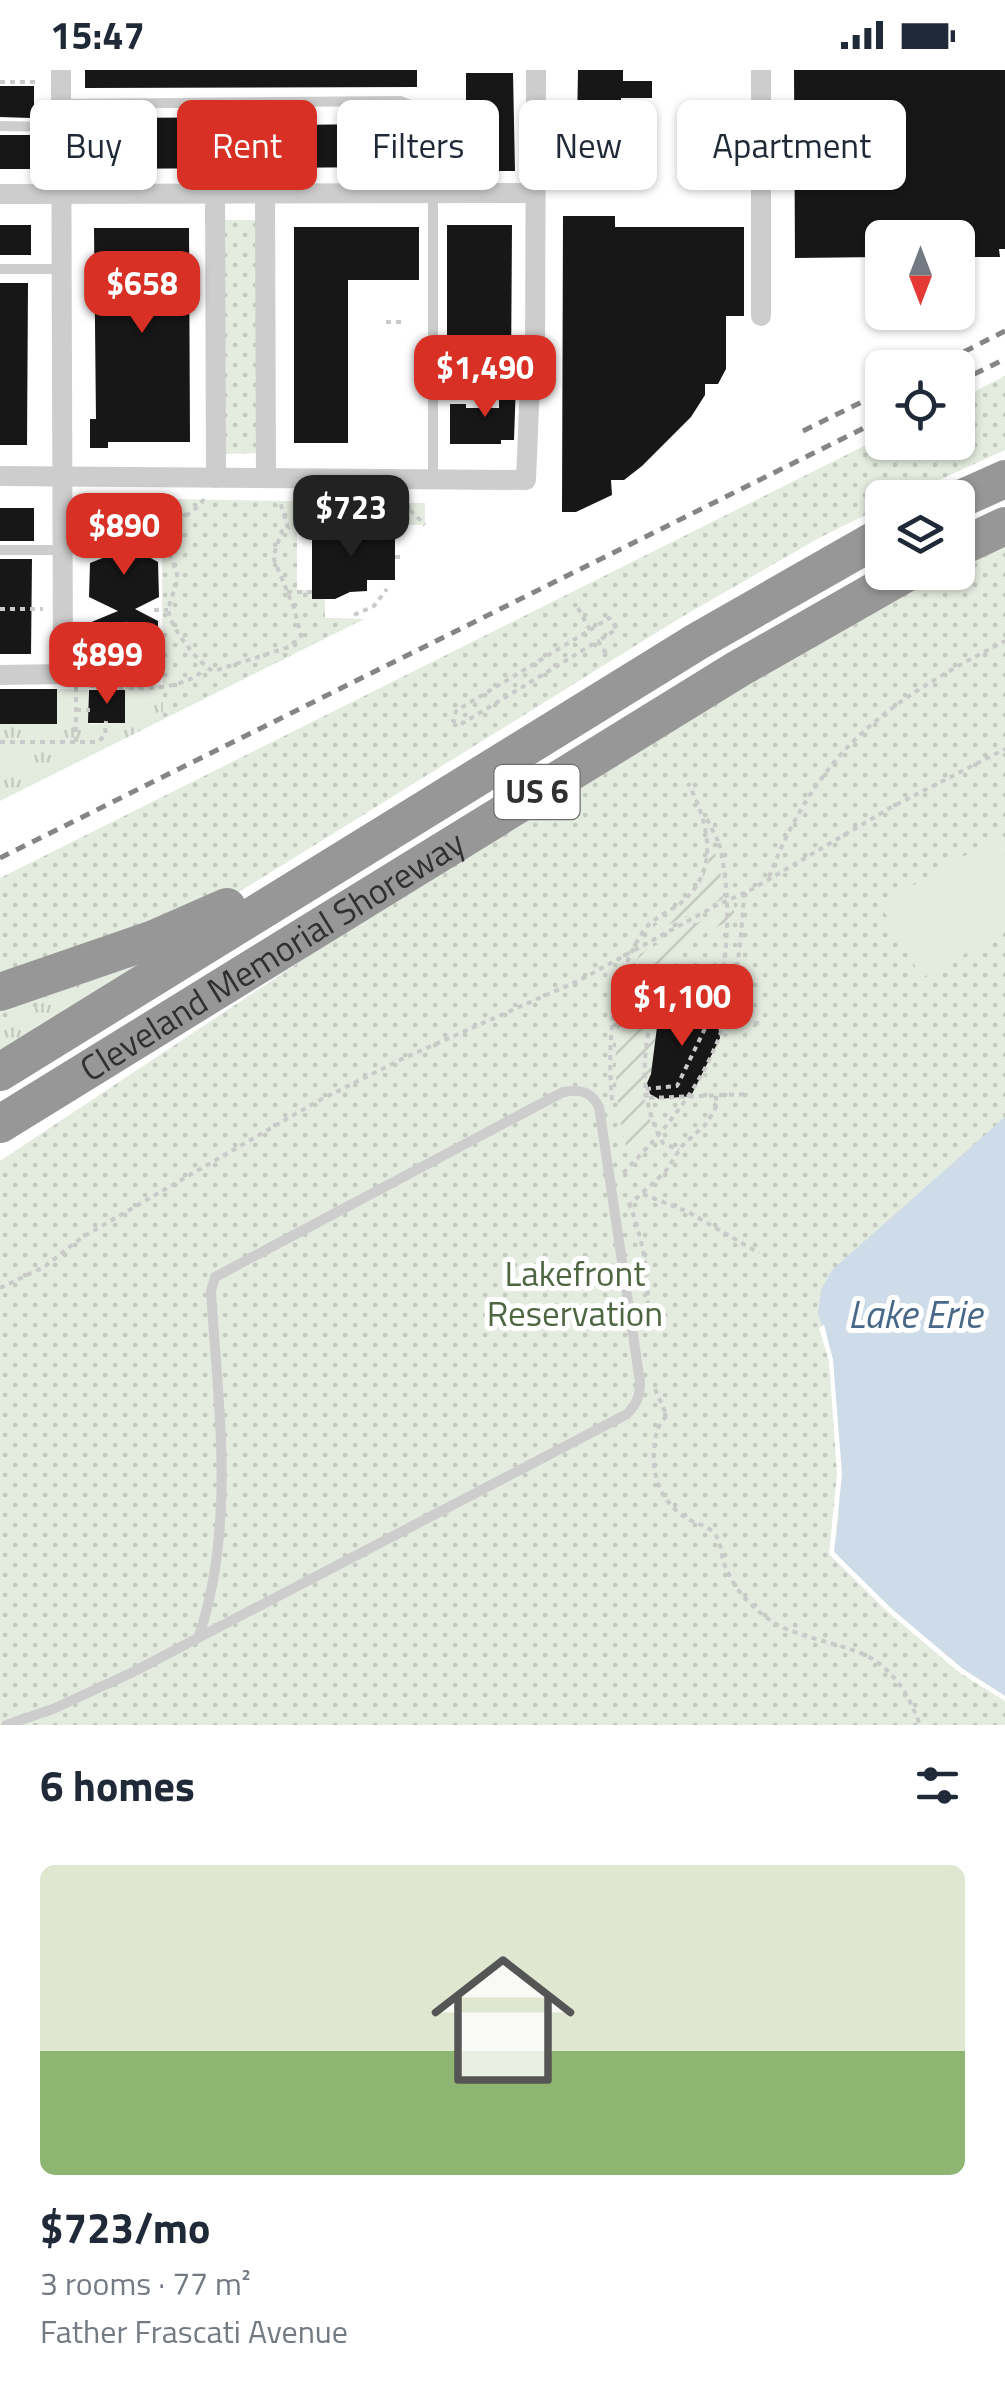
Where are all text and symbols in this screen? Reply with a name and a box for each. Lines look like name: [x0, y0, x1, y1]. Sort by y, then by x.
text: 15:47: [50, 6, 145, 64]
chip: Buy: [30, 100, 157, 190]
chip: Rent: [177, 100, 317, 190]
chip: Filters: [337, 100, 499, 190]
chip: New: [519, 100, 657, 190]
chip: Apartment: [677, 100, 906, 190]
north arrow: [865, 220, 975, 330]
map controls: [865, 220, 975, 590]
pin: $658: [83, 251, 201, 336]
text: $658: [106, 259, 178, 307]
pin: $1,490: [404, 335, 566, 420]
text: $1,490: [436, 343, 534, 391]
button: locate: [865, 350, 975, 460]
pin: $723: [292, 475, 410, 560]
button: layers: [865, 480, 975, 590]
text: $723: [315, 483, 387, 531]
pin: $890: [65, 493, 183, 578]
text: $890: [88, 501, 160, 549]
pin: $899: [48, 622, 166, 707]
text: $899: [71, 630, 143, 678]
road number: US 6: [494, 765, 580, 819]
street label: Cleveland Memorial Shoreway: [69, 816, 475, 1095]
pin: $1,100: [601, 964, 763, 1049]
text: $1,100: [633, 972, 731, 1020]
park label: Lakefront Reservation: [487, 1246, 663, 1340]
water label: Lake Erie: [848, 1285, 984, 1343]
text: 6 homes: [40, 1753, 195, 1817]
icon: filters: [910, 1758, 965, 1813]
icon: home: [413, 1930, 593, 2110]
text: $723/mo: [40, 2195, 210, 2259]
text: 3 rooms · 77 m²: [40, 2259, 251, 2307]
text: Father Frascati Avenue: [40, 2307, 348, 2355]

